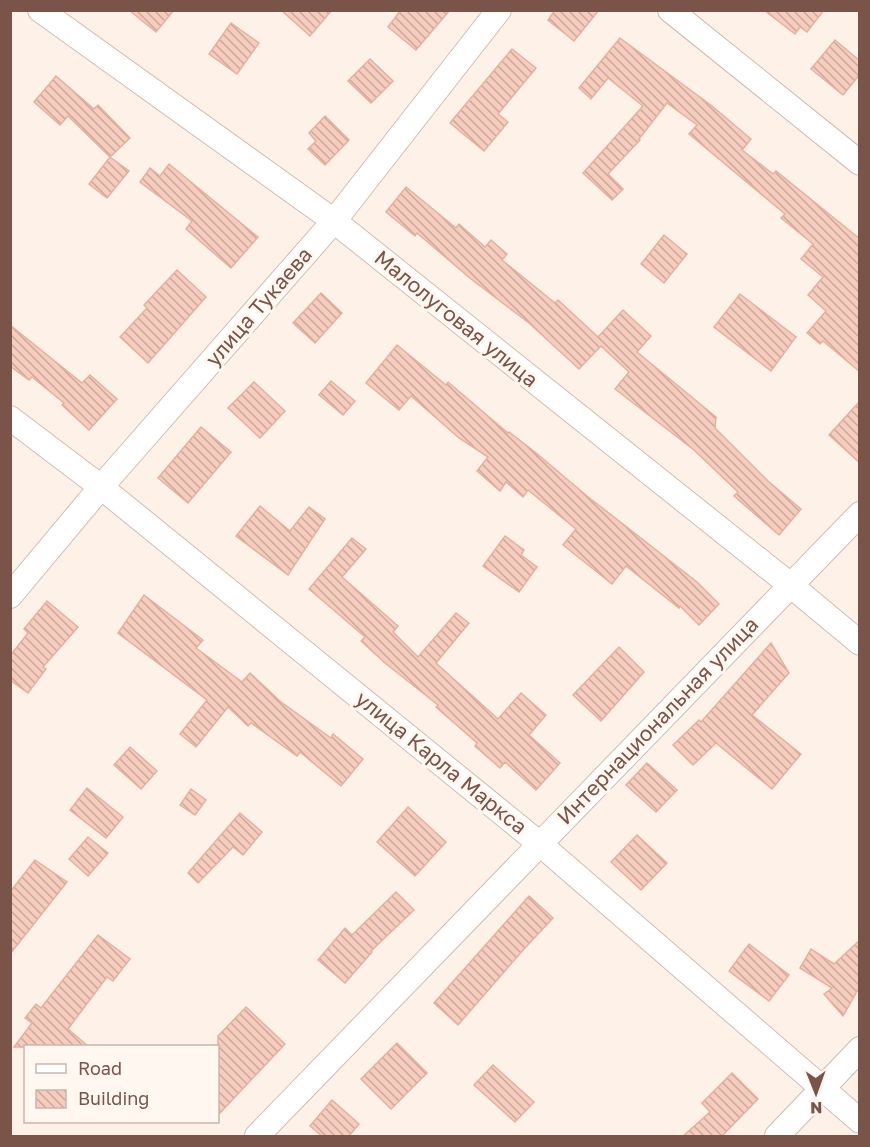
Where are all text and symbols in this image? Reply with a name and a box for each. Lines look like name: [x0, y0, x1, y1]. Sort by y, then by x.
street label: улица Тукаева: [199, 241, 317, 371]
street label: Малолуговая улица: [369, 244, 544, 392]
street label: Интернациональная улица: [551, 611, 763, 829]
street label: улица Карла Маркса: [351, 685, 533, 839]
legend: [24, 1045, 219, 1123]
text: Road: [78, 1057, 122, 1079]
north arrow: [786, 1063, 846, 1123]
text: Building: [78, 1087, 149, 1109]
text: N: [810, 1098, 823, 1118]

